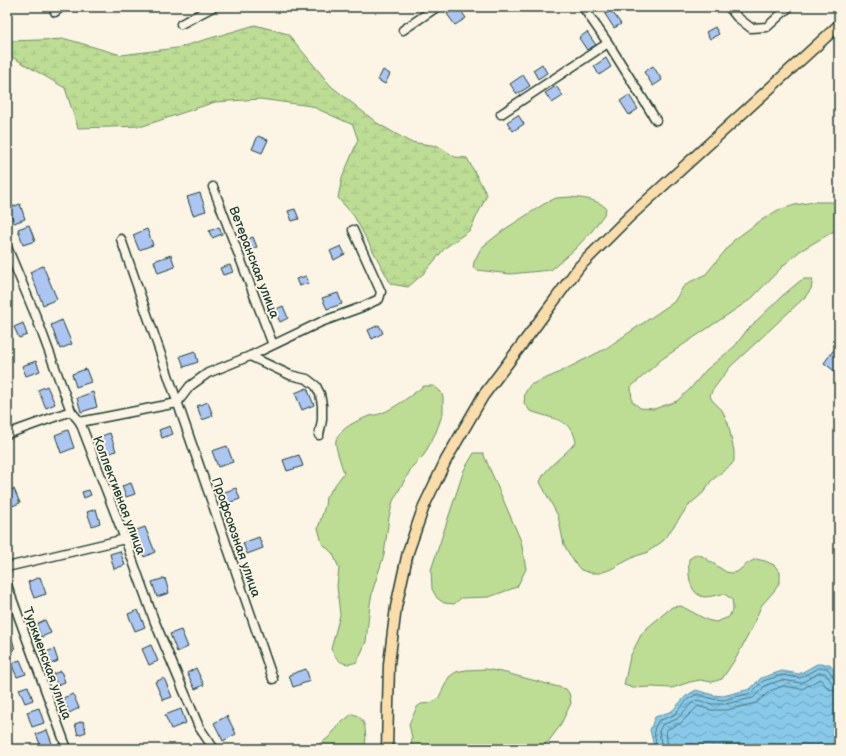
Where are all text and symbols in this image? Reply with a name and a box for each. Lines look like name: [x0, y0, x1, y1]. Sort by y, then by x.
street label: Ветеранская улица: [225, 204, 283, 321]
street label: Коллективная улица: [89, 434, 149, 557]
street label: Профсоюзная улица: [208, 475, 264, 600]
street label: Туркменская улица: [19, 605, 75, 722]

